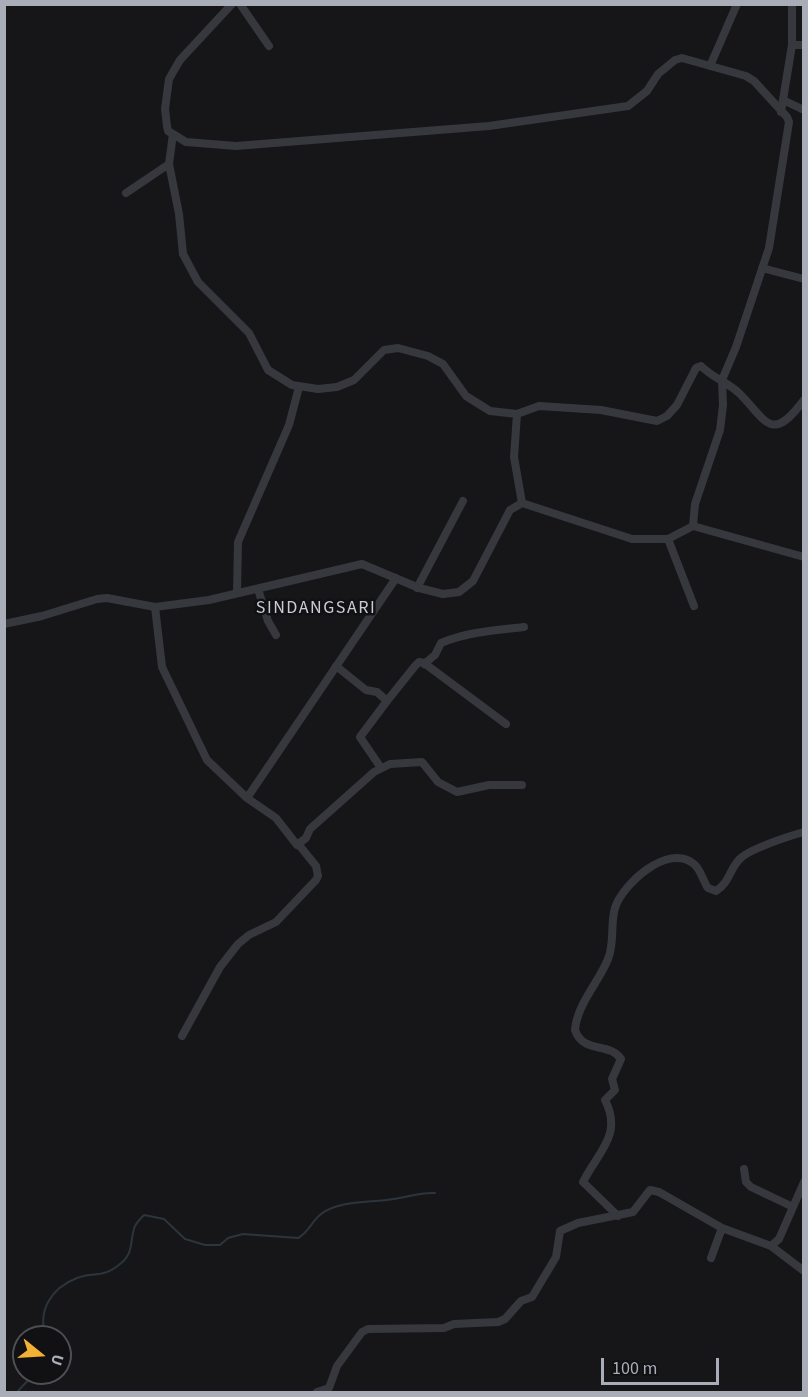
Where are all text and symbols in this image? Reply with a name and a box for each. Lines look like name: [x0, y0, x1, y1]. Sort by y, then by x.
district label: SINDANGSARI: [256, 598, 376, 620]
north arrow: [12, 1325, 72, 1385]
scale bar: [604, 1346, 722, 1384]
text: U: [45, 1351, 69, 1368]
text: 100 m: [612, 1356, 657, 1381]

